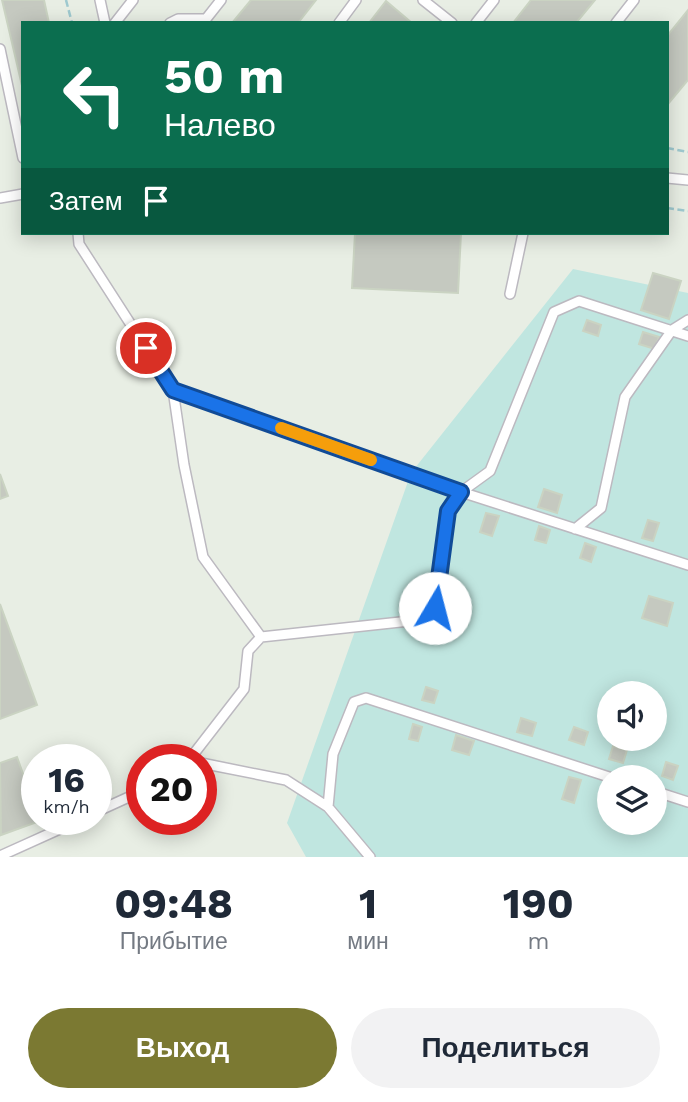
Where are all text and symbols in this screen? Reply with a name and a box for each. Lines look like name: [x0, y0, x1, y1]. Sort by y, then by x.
text: 50 m: [164, 47, 284, 105]
icon: left: [49, 49, 140, 140]
text: Налево: [164, 106, 276, 144]
icon: arrive: [137, 182, 175, 220]
text: Затем: [49, 186, 123, 216]
pin: [116, 318, 176, 378]
icon: arrive: [127, 329, 165, 367]
position arrow: [398, 571, 472, 645]
map controls: [597, 681, 667, 835]
button: sound: [597, 681, 667, 751]
speed limit sign: 20: [126, 744, 217, 835]
text: 16: [48, 759, 85, 801]
button: layers: [597, 765, 667, 835]
text: km/h: [43, 796, 90, 817]
text: 09:48: [114, 879, 233, 928]
text: 1: [359, 879, 377, 928]
text: 190: [503, 879, 574, 928]
text: Прибытие: [120, 928, 228, 955]
text: мин: [347, 928, 389, 955]
text: m: [527, 928, 549, 955]
button: Выход: [28, 1008, 337, 1088]
button: Поделиться: [351, 1008, 660, 1088]

